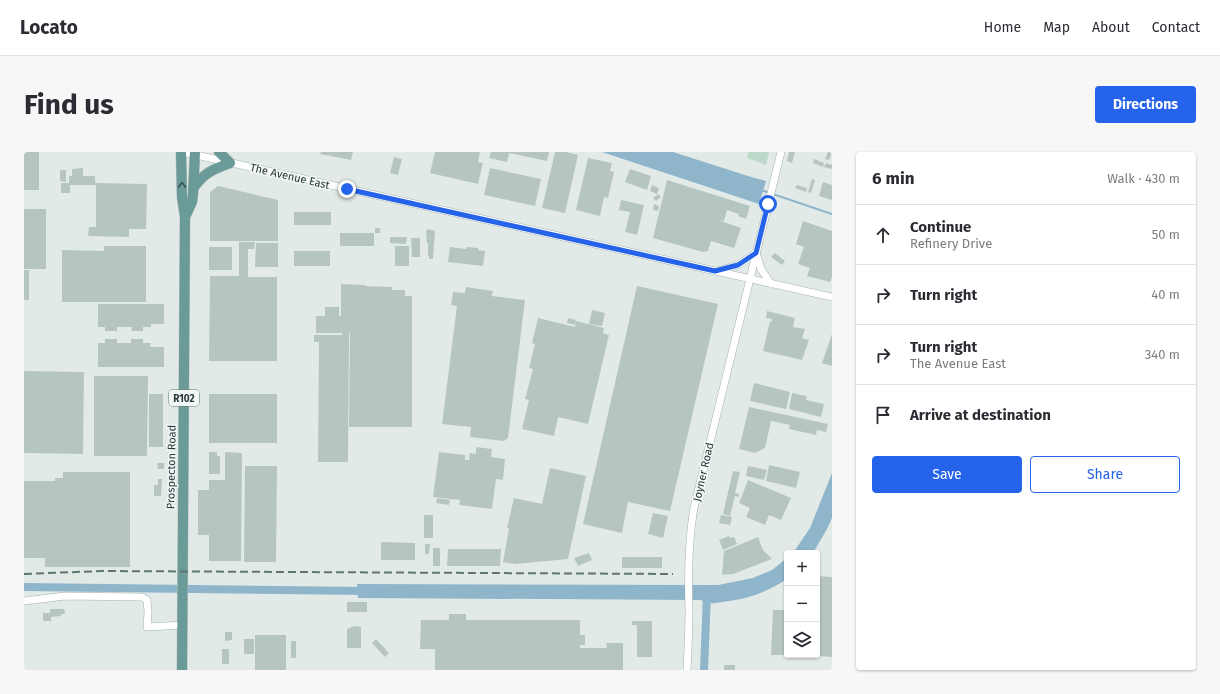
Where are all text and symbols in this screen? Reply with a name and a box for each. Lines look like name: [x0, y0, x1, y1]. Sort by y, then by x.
text: Locato: [20, 16, 78, 39]
text: Home: [984, 19, 1021, 36]
text: Map: [1043, 19, 1070, 36]
text: About: [1092, 19, 1130, 36]
text: Contact: [1152, 19, 1200, 36]
button: Directions: [1095, 86, 1196, 123]
text: Find us: [24, 88, 114, 121]
street label: The Avenue East: [249, 161, 331, 192]
text: 6 min: [872, 168, 915, 189]
text: Walk · 430 m: [1107, 171, 1180, 186]
route end: [338, 180, 356, 198]
one-way arrow: [178, 182, 186, 188]
route start: [759, 195, 777, 213]
text: Continue: [910, 218, 971, 236]
icon: ahead: [872, 224, 894, 246]
text: 50 m: [1152, 227, 1180, 242]
text: Refinery Drive: [910, 236, 992, 251]
icon: right: [872, 284, 894, 306]
text: Turn right: [910, 286, 977, 304]
text: 40 m: [1151, 287, 1180, 302]
text: Turn right: [910, 338, 977, 356]
icon: right: [872, 344, 894, 366]
text: 340 m: [1145, 347, 1180, 362]
text: The Avenue East: [910, 356, 1006, 371]
road number: R102: [169, 390, 199, 406]
icon: arrive: [872, 404, 894, 426]
text: Arrive at destination: [910, 406, 1051, 424]
street label: Prospecton Road: [164, 425, 179, 509]
street label: Joyner Road: [690, 441, 717, 503]
button: Save: [872, 456, 1022, 493]
button: Share: [1030, 456, 1180, 493]
map controls: [784, 550, 820, 658]
button: +: [784, 550, 820, 586]
button: −: [784, 586, 820, 622]
button: layers: [784, 622, 820, 658]

